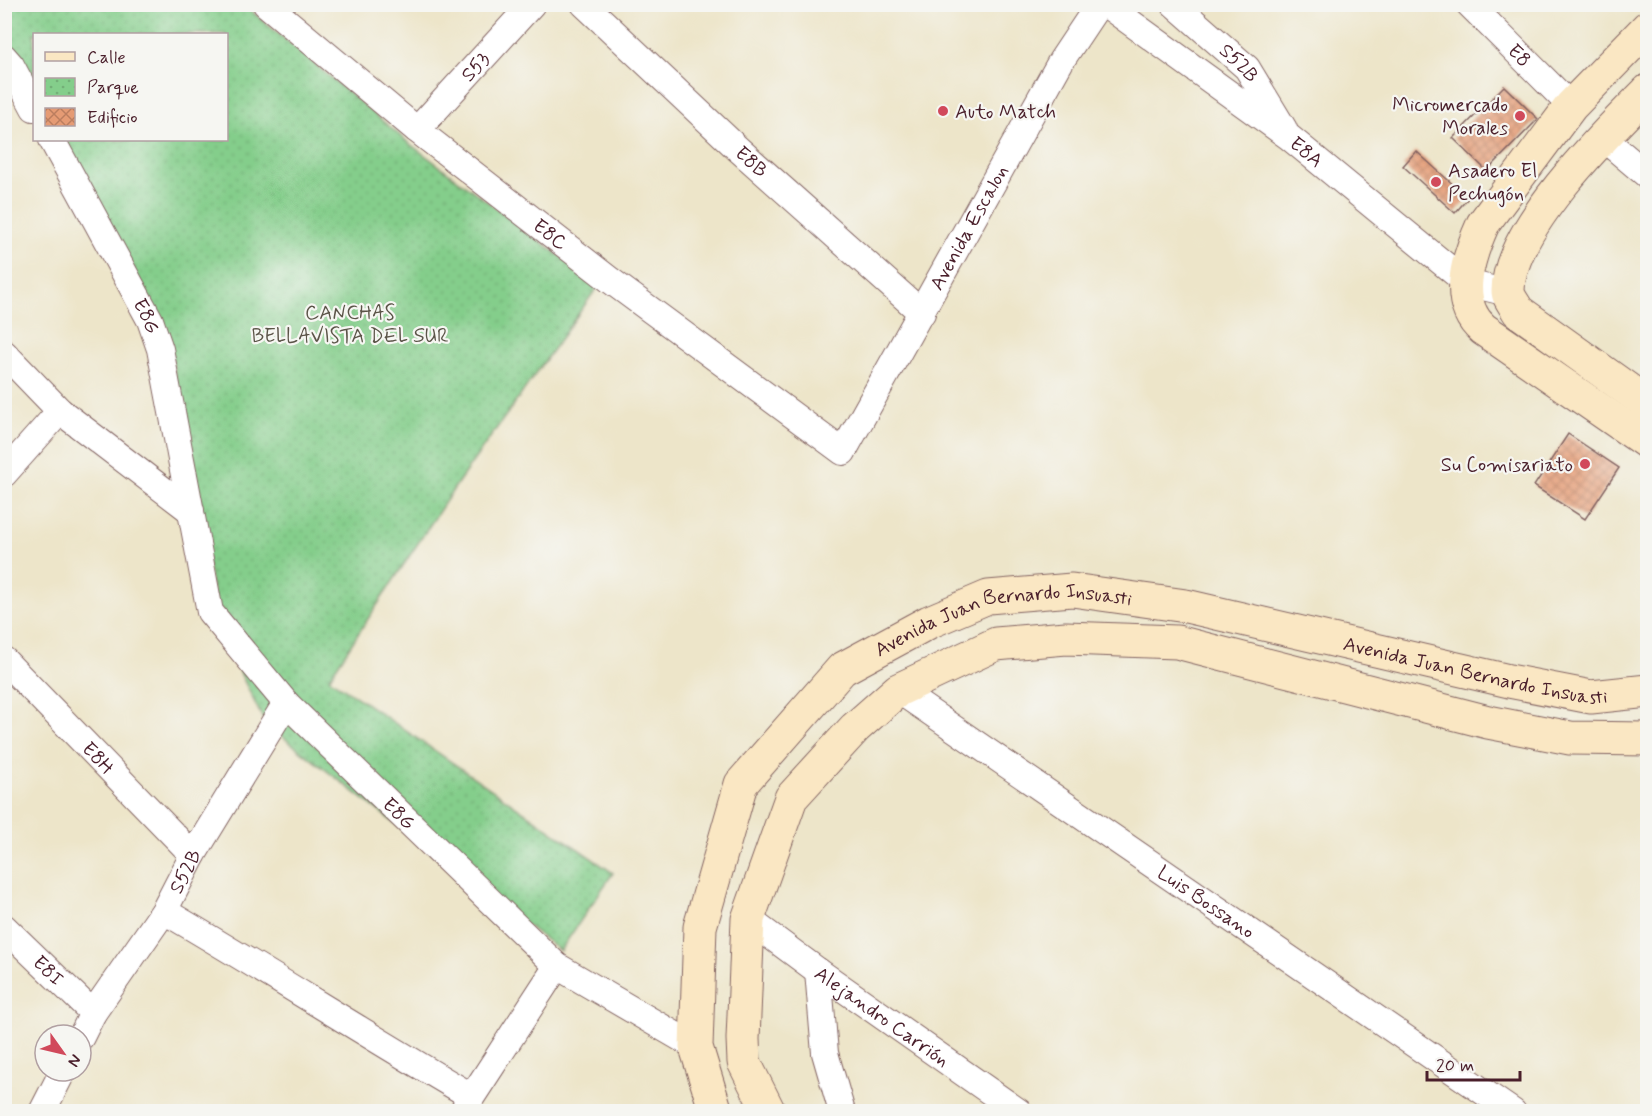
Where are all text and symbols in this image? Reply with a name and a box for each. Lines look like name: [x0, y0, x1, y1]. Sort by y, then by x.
legend: [33, 33, 228, 141]
street label: S52B: [1213, 38, 1265, 88]
street label: E8: [1501, 38, 1537, 74]
text: Calle: [87, 46, 126, 70]
street label: S53: [455, 47, 497, 88]
text: Parque: [87, 76, 139, 100]
place label: Micromercado Morales: [1392, 92, 1508, 142]
place label: Auto Match: [955, 99, 1056, 126]
marker: Auto Match: [936, 104, 950, 118]
text: Edificio: [87, 106, 138, 130]
marker: Micromercado Morales: [1513, 109, 1527, 123]
street label: E8A: [1283, 131, 1328, 175]
street label: E8B: [729, 140, 773, 184]
place label: Asadero El Pechugón: [1448, 158, 1537, 208]
street label: Avenida Escalon: [924, 161, 1015, 295]
marker: Asadero El Pechugón: [1429, 175, 1443, 189]
street label: E8C: [527, 213, 573, 257]
street label: E8G: [126, 294, 166, 337]
park label: CANCHAS BELLAVISTA DEL SUR: [251, 300, 449, 350]
place label: Su Comisariato: [1441, 452, 1573, 479]
marker: Su Comisariato: [1578, 457, 1592, 471]
street label: Avenida Juan Bernardo Insuasti: [870, 578, 1134, 664]
street label: Avenida Juan Bernardo Insuasti: [1340, 631, 1609, 712]
street label: E8H: [75, 736, 120, 781]
street label: E8G: [376, 792, 421, 836]
street label: S52B: [163, 845, 209, 899]
street label: Luis Bossano: [1151, 860, 1260, 946]
street label: E8I: [26, 950, 69, 993]
street label: Alejandro Carrión: [809, 961, 955, 1074]
north arrow: [33, 1023, 93, 1083]
scale bar: [1427, 1044, 1520, 1082]
text: N: [63, 1050, 86, 1071]
text: 20 m: [1436, 1054, 1474, 1078]

